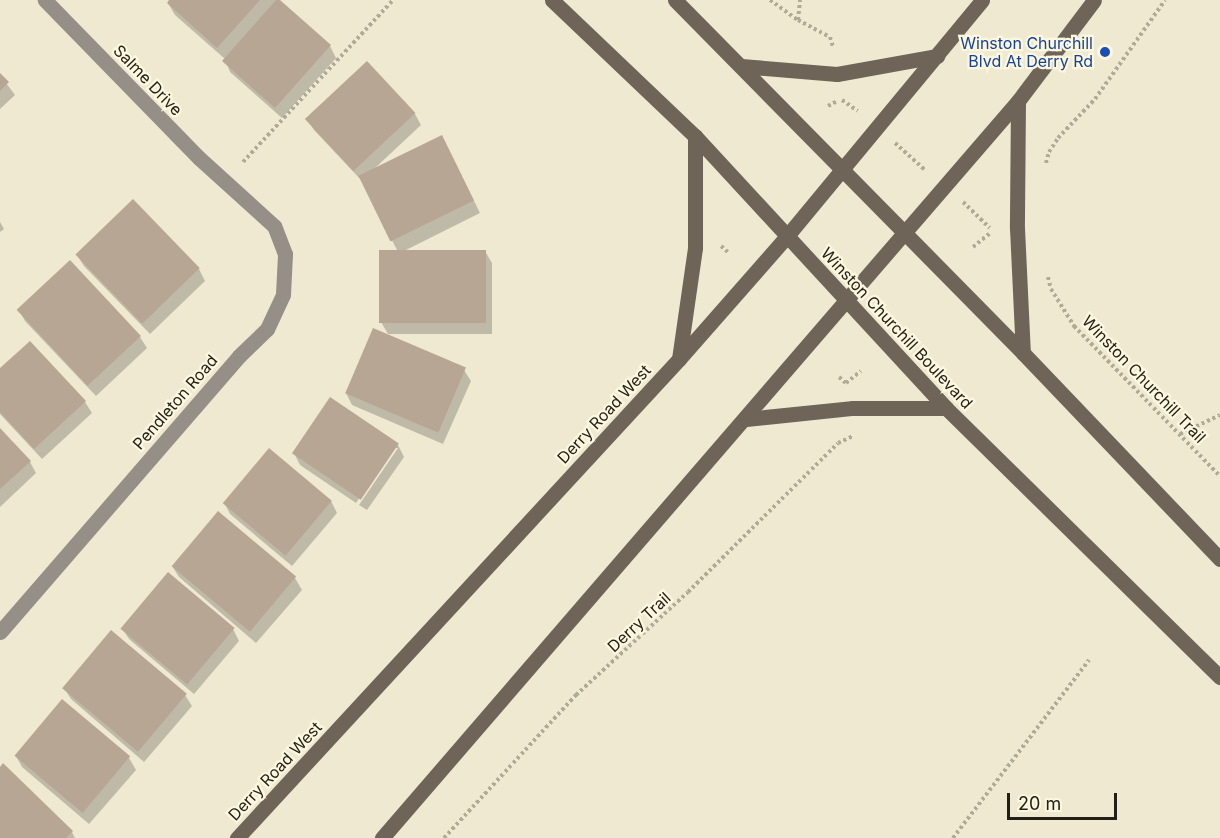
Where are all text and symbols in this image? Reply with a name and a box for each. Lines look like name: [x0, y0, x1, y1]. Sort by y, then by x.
place label: Winston Churchill Blvd At Derry Rd: [960, 33, 1093, 71]
street label: Salme Drive: [110, 41, 186, 119]
marker: Winston Churchill Blvd At Derry Rd: [1098, 45, 1112, 59]
street label: Winston Churchill Boulevard: [817, 244, 977, 412]
street label: Winston Churchill Trail: [1078, 311, 1210, 447]
street label: Pendleton Road: [129, 351, 221, 453]
street label: Derry Road West: [553, 361, 655, 467]
street label: Derry Trail: [604, 588, 674, 656]
street label: Derry Road West: [224, 718, 326, 824]
scale bar: [1010, 781, 1120, 819]
text: 20 m: [1018, 793, 1061, 814]

